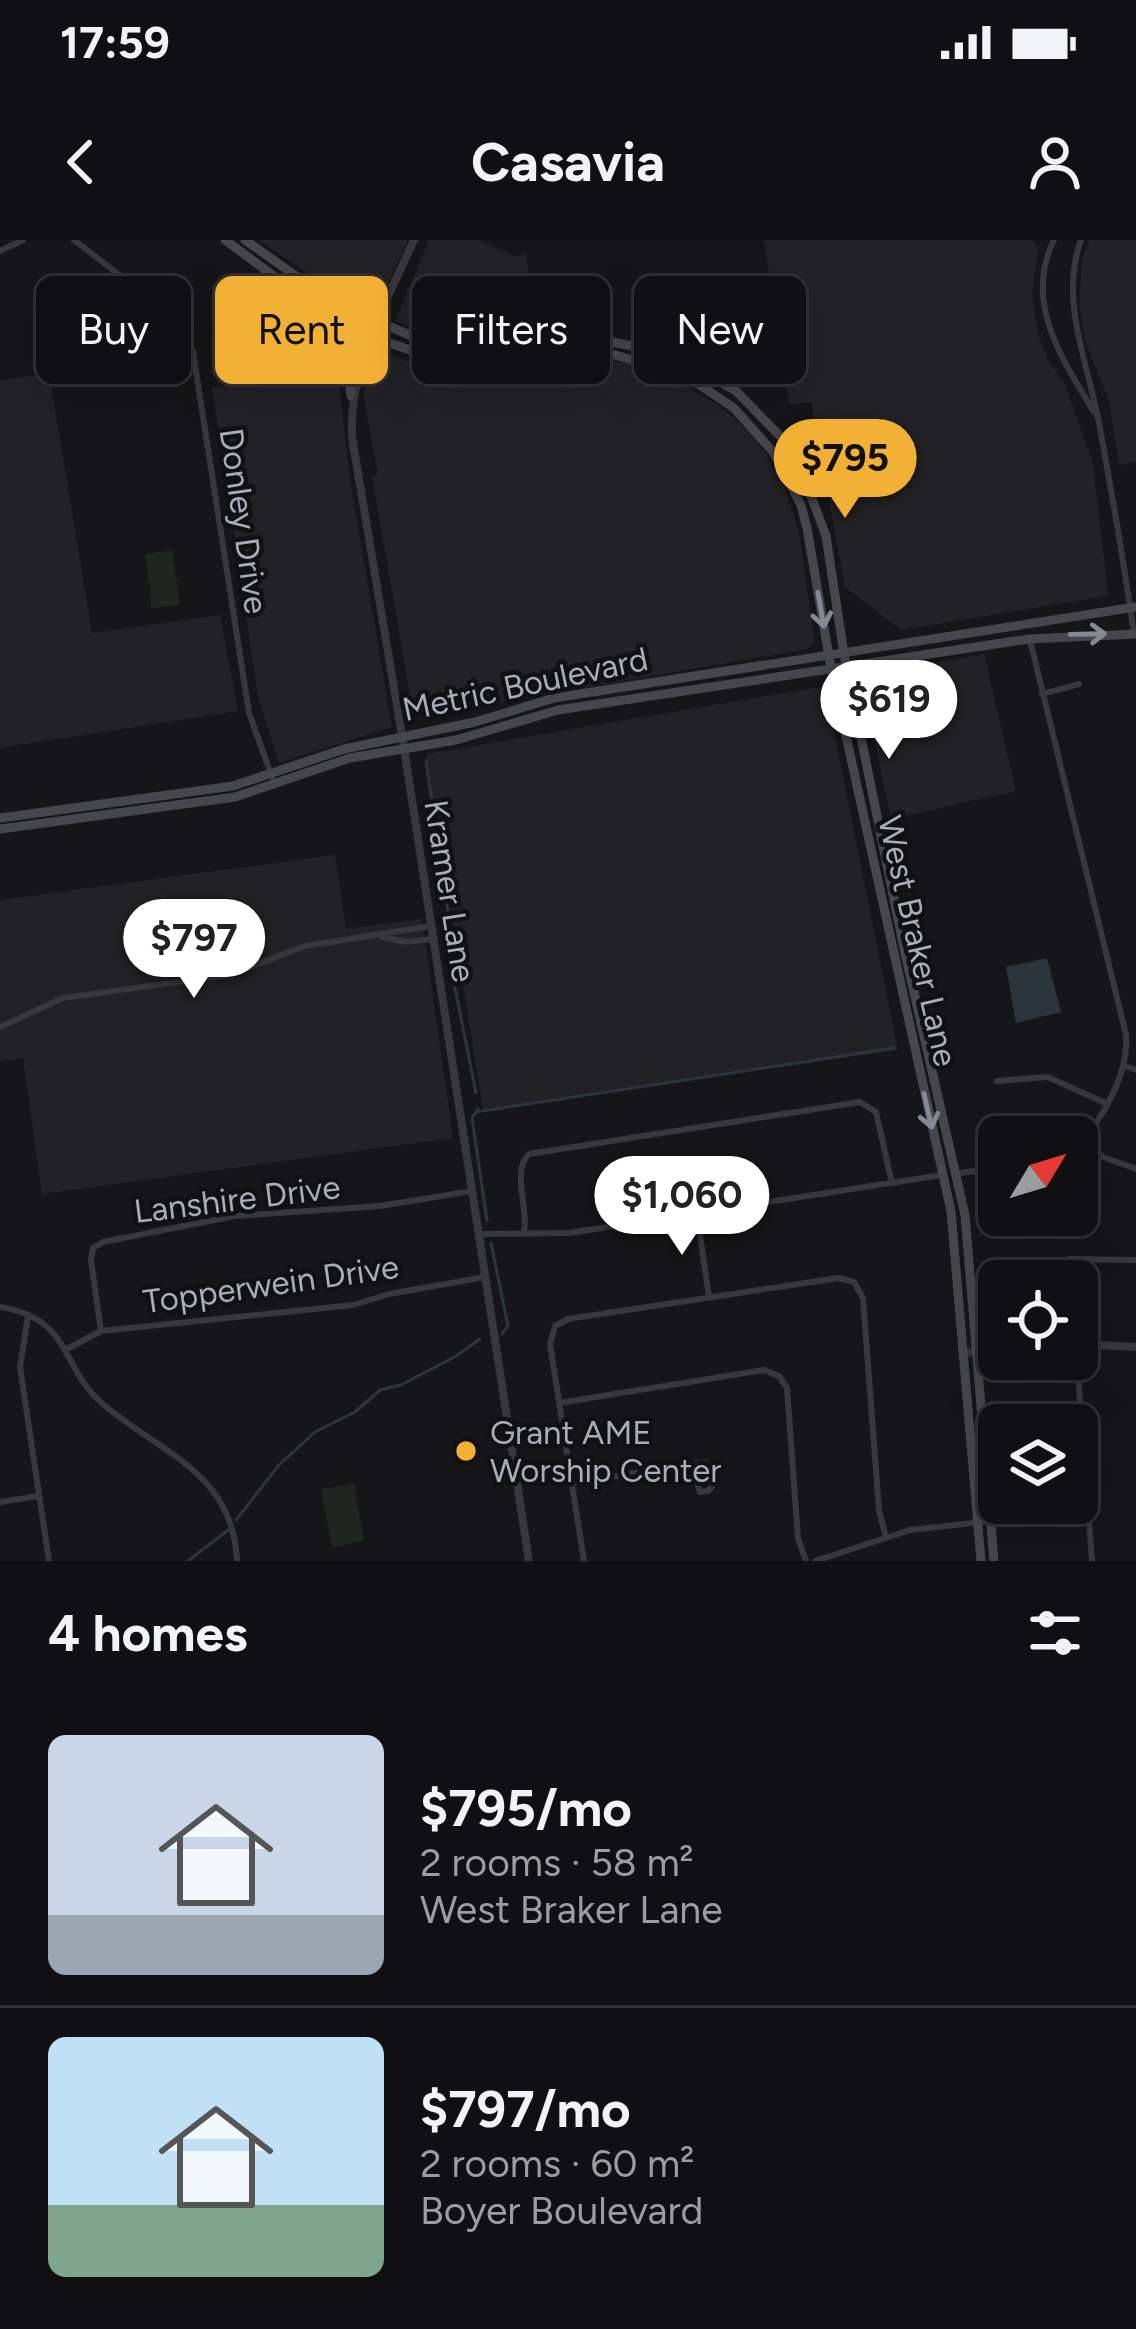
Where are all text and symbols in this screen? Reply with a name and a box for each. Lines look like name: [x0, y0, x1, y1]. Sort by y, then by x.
text: 17:59: [60, 15, 170, 69]
icon: back: [48, 129, 114, 195]
icon: person: [1022, 129, 1088, 195]
text: Casavia: [471, 130, 665, 195]
chip: Buy: [36, 276, 191, 384]
chip: Rent: [215, 276, 388, 384]
chip: Filters: [412, 276, 610, 384]
chip: New: [634, 276, 806, 384]
pin: $795: [774, 419, 916, 521]
street label: Donley Drive: [212, 426, 276, 616]
text: $795: [801, 434, 889, 481]
one-way arrow: [811, 590, 834, 629]
one-way arrow: [1068, 623, 1107, 646]
street label: Metric Boulevard: [399, 639, 651, 729]
pin: $619: [818, 660, 960, 762]
text: $619: [847, 675, 931, 722]
street label: Kramer Lane: [416, 797, 484, 985]
street label: West Braker Lane: [870, 812, 966, 1070]
pin: $797: [123, 899, 265, 1001]
text: $797: [150, 914, 238, 961]
one-way arrow: [918, 1091, 940, 1129]
north arrow: [978, 1116, 1098, 1236]
map controls: [978, 1116, 1098, 1524]
pin: $1,060: [584, 1156, 780, 1258]
street label: Lanshire Drive: [132, 1167, 342, 1231]
text: $1,060: [621, 1171, 743, 1218]
street label: Topperwein Drive: [141, 1247, 401, 1321]
button: locate: [978, 1260, 1098, 1380]
button: layers: [978, 1404, 1098, 1524]
place label: Grant AME Worship Center: [490, 1413, 722, 1490]
marker: Grant AME Worship Center: [453, 1438, 479, 1464]
icon: filters: [1022, 1600, 1088, 1666]
text: 4 homes: [48, 1603, 248, 1664]
text: $795/mo: [420, 1778, 632, 1839]
icon: home: [144, 1783, 288, 1927]
text: 2 rooms · 58 m²: [420, 1839, 694, 1886]
text: West Braker Lane: [420, 1886, 722, 1933]
text: $797/mo: [420, 2079, 631, 2140]
icon: home: [144, 2085, 288, 2229]
text: 2 rooms · 60 m²: [420, 2140, 694, 2187]
text: Boyer Boulevard: [420, 2187, 703, 2234]

